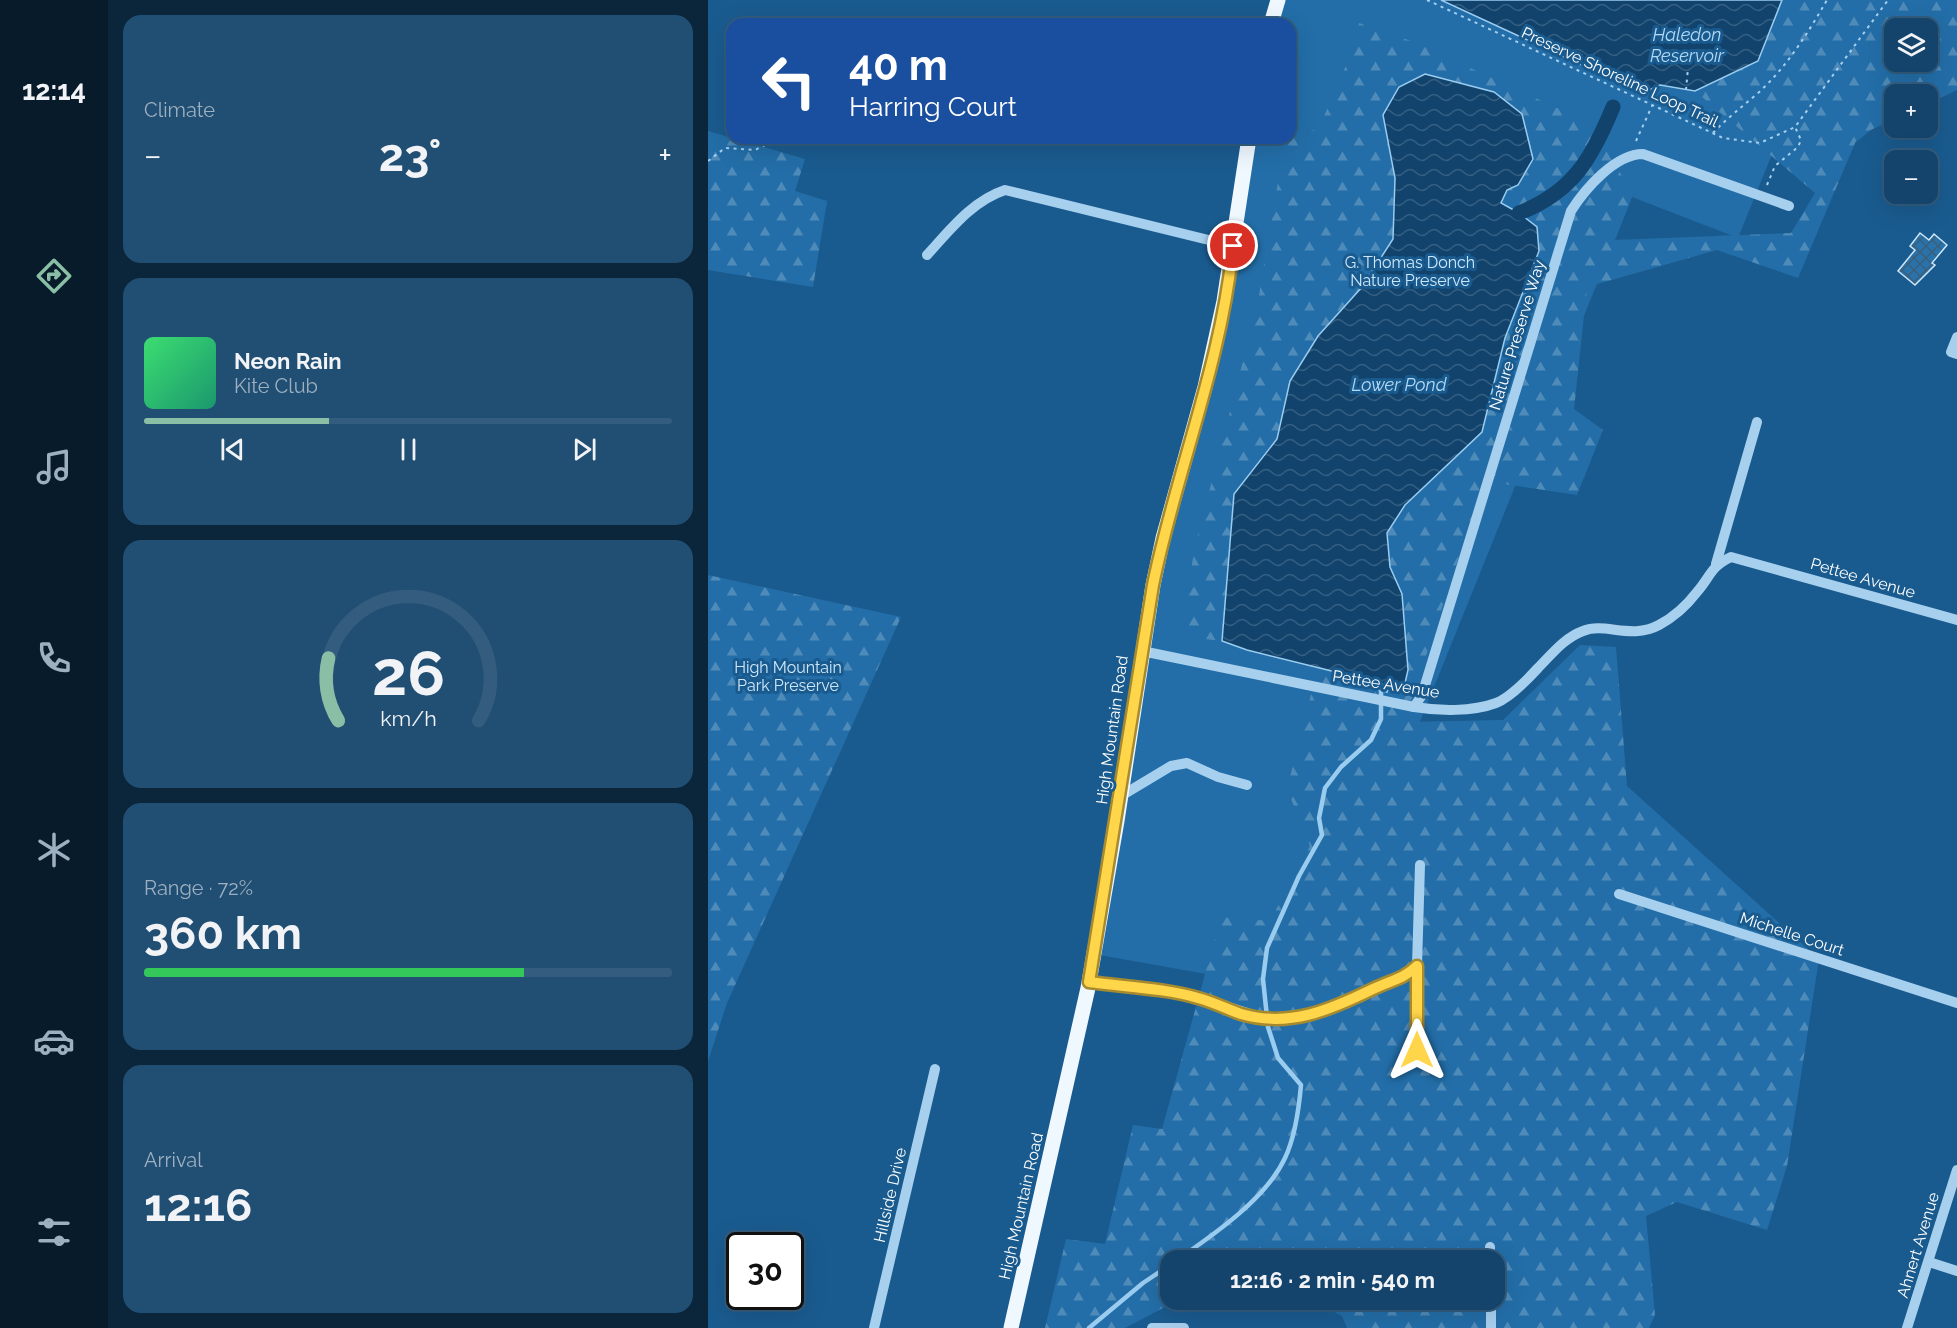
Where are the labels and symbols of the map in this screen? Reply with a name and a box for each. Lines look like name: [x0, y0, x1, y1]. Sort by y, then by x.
street label: Preserve Shoreline Loop Trail: [1518, 23, 1722, 131]
water label: Haledon Reservoir: [1650, 24, 1725, 66]
pin: [1207, 220, 1258, 271]
park label: G. Thomas Donch Nature Preserve: [1345, 253, 1475, 290]
street label: Nature Preserve Way: [1485, 257, 1549, 412]
water label: Lower Pond: [1352, 374, 1448, 395]
street label: Pettee Avenue: [1808, 554, 1918, 602]
street label: High Mountain Road: [1092, 654, 1132, 806]
park label: High Mountain Park Preserve: [734, 658, 842, 695]
street label: Pettee Avenue: [1331, 666, 1441, 702]
street label: Michelle Court: [1738, 908, 1847, 960]
position arrow: [1385, 1018, 1449, 1082]
street label: High Mountain Road: [995, 1131, 1047, 1281]
street label: Hillside Drive: [870, 1146, 910, 1244]
street label: Ahnert Avenue: [1893, 1190, 1943, 1300]
speed limit sign: 30: [726, 1232, 804, 1310]

